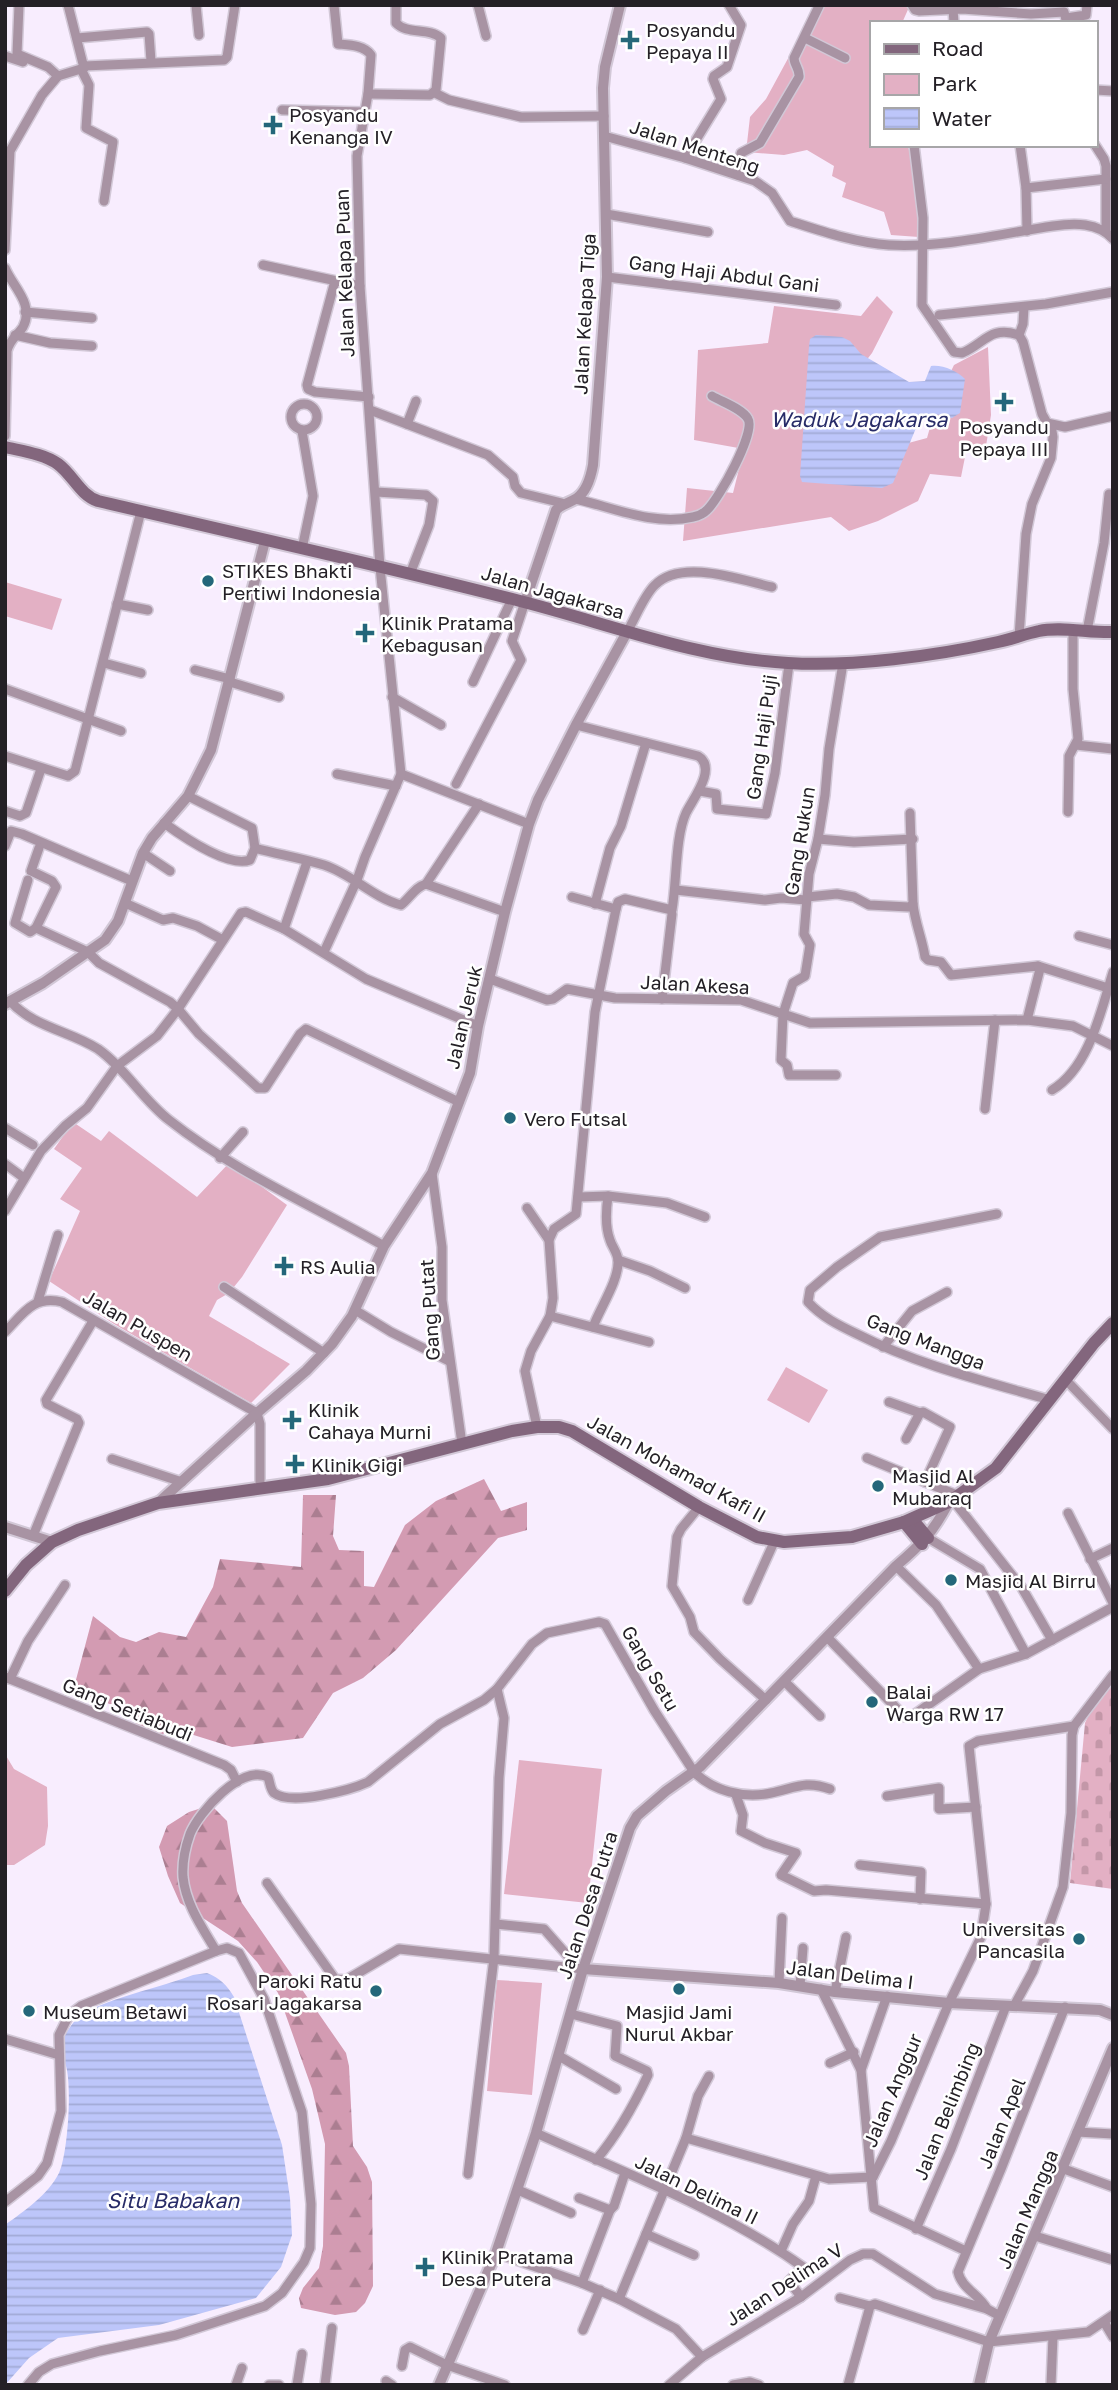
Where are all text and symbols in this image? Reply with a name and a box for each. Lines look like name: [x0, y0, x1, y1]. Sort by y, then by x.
place label: Posyandu Pepaya II: [646, 18, 735, 63]
legend: [870, 21, 1097, 147]
marker: Posyandu Pepaya II: [620, 30, 640, 50]
text: Road: [932, 35, 983, 61]
text: Park: [932, 70, 978, 96]
place label: Posyandu Kenanga IV: [289, 103, 393, 148]
text: Water: [932, 105, 992, 131]
street label: Jalan Menteng: [627, 114, 763, 178]
marker: Posyandu Kenanga IV: [263, 115, 283, 135]
street label: Jalan Kelapa Puan: [330, 188, 358, 358]
street label: Jalan Kelapa Tiga: [568, 233, 600, 395]
street label: Gang Haji Abdul Gani: [627, 250, 821, 296]
marker: Posyandu Pepaya III: [994, 392, 1014, 412]
water label: Waduk Jagakarsa: [771, 406, 949, 432]
place label: Posyandu Pepaya III: [959, 415, 1049, 460]
place label: STIKES Bhakti Pertiwi Indonesia: [222, 559, 380, 604]
street label: Jalan Jagakarsa: [479, 561, 627, 623]
marker: STIKES Bhakti Pertiwi Indonesia: [200, 573, 216, 589]
place label: Klinik Pratama Kebagusan: [381, 611, 513, 656]
marker: Klinik Pratama Kebagusan: [355, 623, 375, 643]
street label: Gang Haji Puji: [741, 673, 781, 801]
street label: Gang Rukun: [779, 785, 819, 897]
street label: Jalan Jeruk: [440, 963, 486, 1071]
street label: Jalan Akesa: [640, 970, 750, 998]
place label: Vero Futsal: [524, 1107, 627, 1130]
marker: Vero Futsal: [502, 1110, 518, 1126]
place label: RS Aulia: [300, 1255, 376, 1278]
marker: RS Aulia: [274, 1256, 294, 1276]
street label: Gang Putat: [414, 1258, 444, 1362]
street label: Jalan Puspen: [79, 1284, 197, 1366]
street label: Gang Mangga: [863, 1308, 989, 1374]
place label: Klinik Cahaya Murni: [308, 1398, 431, 1443]
street label: Jalan Mohamad Kafi II: [584, 1409, 770, 1527]
marker: Klinik Cahaya Murni: [282, 1410, 302, 1430]
place label: Klinik Gigi: [311, 1453, 403, 1476]
marker: Klinik Gigi: [285, 1454, 305, 1474]
place label: Masjid Al Mubaraq: [892, 1464, 974, 1509]
marker: Masjid Al Mubaraq: [870, 1478, 886, 1494]
place label: Masjid Al Birru: [965, 1569, 1096, 1592]
marker: Masjid Al Birru: [943, 1572, 959, 1588]
street label: Gang Setu: [617, 1621, 685, 1715]
street label: Gang Setiabudi: [59, 1672, 197, 1746]
place label: Balai Warga RW 17: [886, 1680, 1004, 1725]
marker: Balai Warga RW 17: [864, 1694, 880, 1710]
street label: Jalan Desa Putra: [552, 1828, 622, 1982]
place label: Universitas Pancasila: [962, 1917, 1065, 1962]
marker: Universitas Pancasila: [1071, 1931, 1087, 1947]
street label: Jalan Delima I: [785, 1955, 915, 1993]
place label: Paroki Ratu Rosari Jagakarsa: [207, 1969, 362, 2014]
marker: Masjid Jami Nurul Akbar: [671, 1981, 687, 1997]
marker: Paroki Ratu Rosari Jagakarsa: [368, 1983, 384, 1999]
place label: Museum Betawi: [43, 2000, 187, 2023]
place label: Masjid Jami Nurul Akbar: [625, 2000, 734, 2045]
marker: Museum Betawi: [21, 2003, 37, 2019]
street label: Jalan Anggur: [858, 2029, 926, 2150]
street label: Jalan Belimbing: [908, 2039, 984, 2183]
street label: Jalan Apel: [972, 2074, 1030, 2172]
street label: Jalan Mangga: [992, 2146, 1062, 2272]
street label: Jalan Delima II: [632, 2149, 762, 2229]
water label: Situ Babakan: [107, 2187, 240, 2213]
street label: Jalan Delima V: [721, 2237, 847, 2330]
place label: Klinik Pratama Desa Putera: [441, 2245, 573, 2290]
marker: Klinik Pratama Desa Putera: [415, 2257, 435, 2277]

